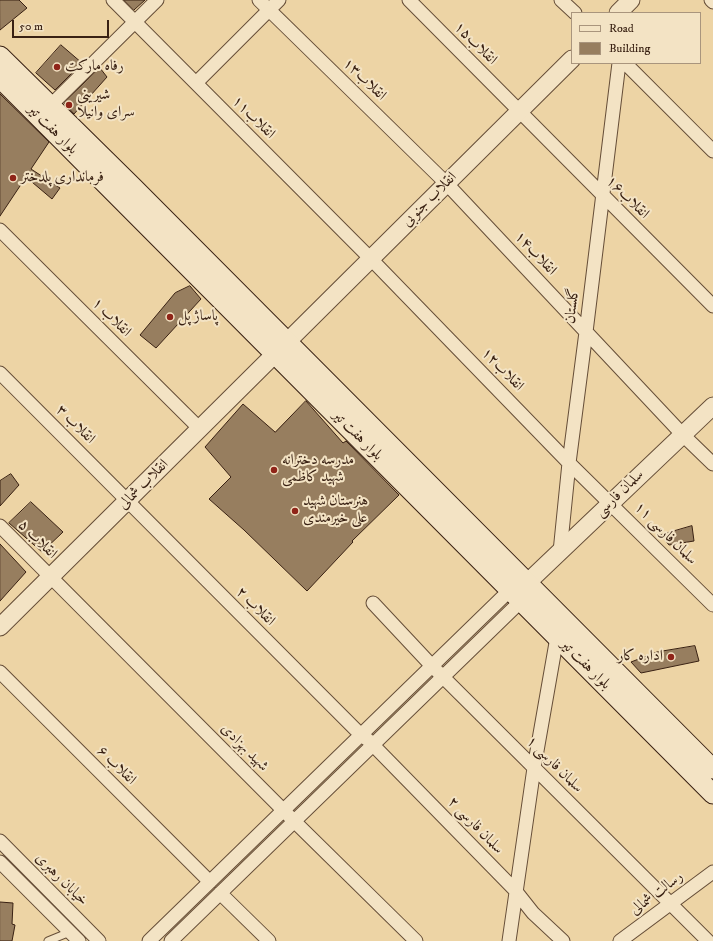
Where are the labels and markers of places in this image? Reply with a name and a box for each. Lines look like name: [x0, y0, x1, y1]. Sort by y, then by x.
place label: رفاه مارکت: [65, 58, 124, 76]
marker: رفاه مارکت: [52, 62, 62, 72]
place label: شیرینی سرای وانیلا: [77, 87, 135, 122]
marker: شیرینی سرای وانیلا: [64, 100, 74, 110]
place label: فرمانداری پلدختر: [21, 169, 104, 187]
marker: فرمانداری پلدختر: [8, 173, 18, 183]
place label: پاساژ پل: [178, 308, 218, 326]
marker: پاساژ پل: [165, 312, 175, 322]
place label: مدرسه دخترانه شهید کاظمی: [282, 452, 354, 487]
marker: مدرسه دخترانه شهید کاظمی: [269, 465, 279, 475]
place label: هنرستان شهید علی خیرمندی: [303, 493, 368, 528]
marker: هنرستان شهید علی خیرمندی: [290, 506, 300, 516]
place label: اداره کار: [617, 648, 663, 666]
marker: اداره کار: [666, 652, 676, 662]

